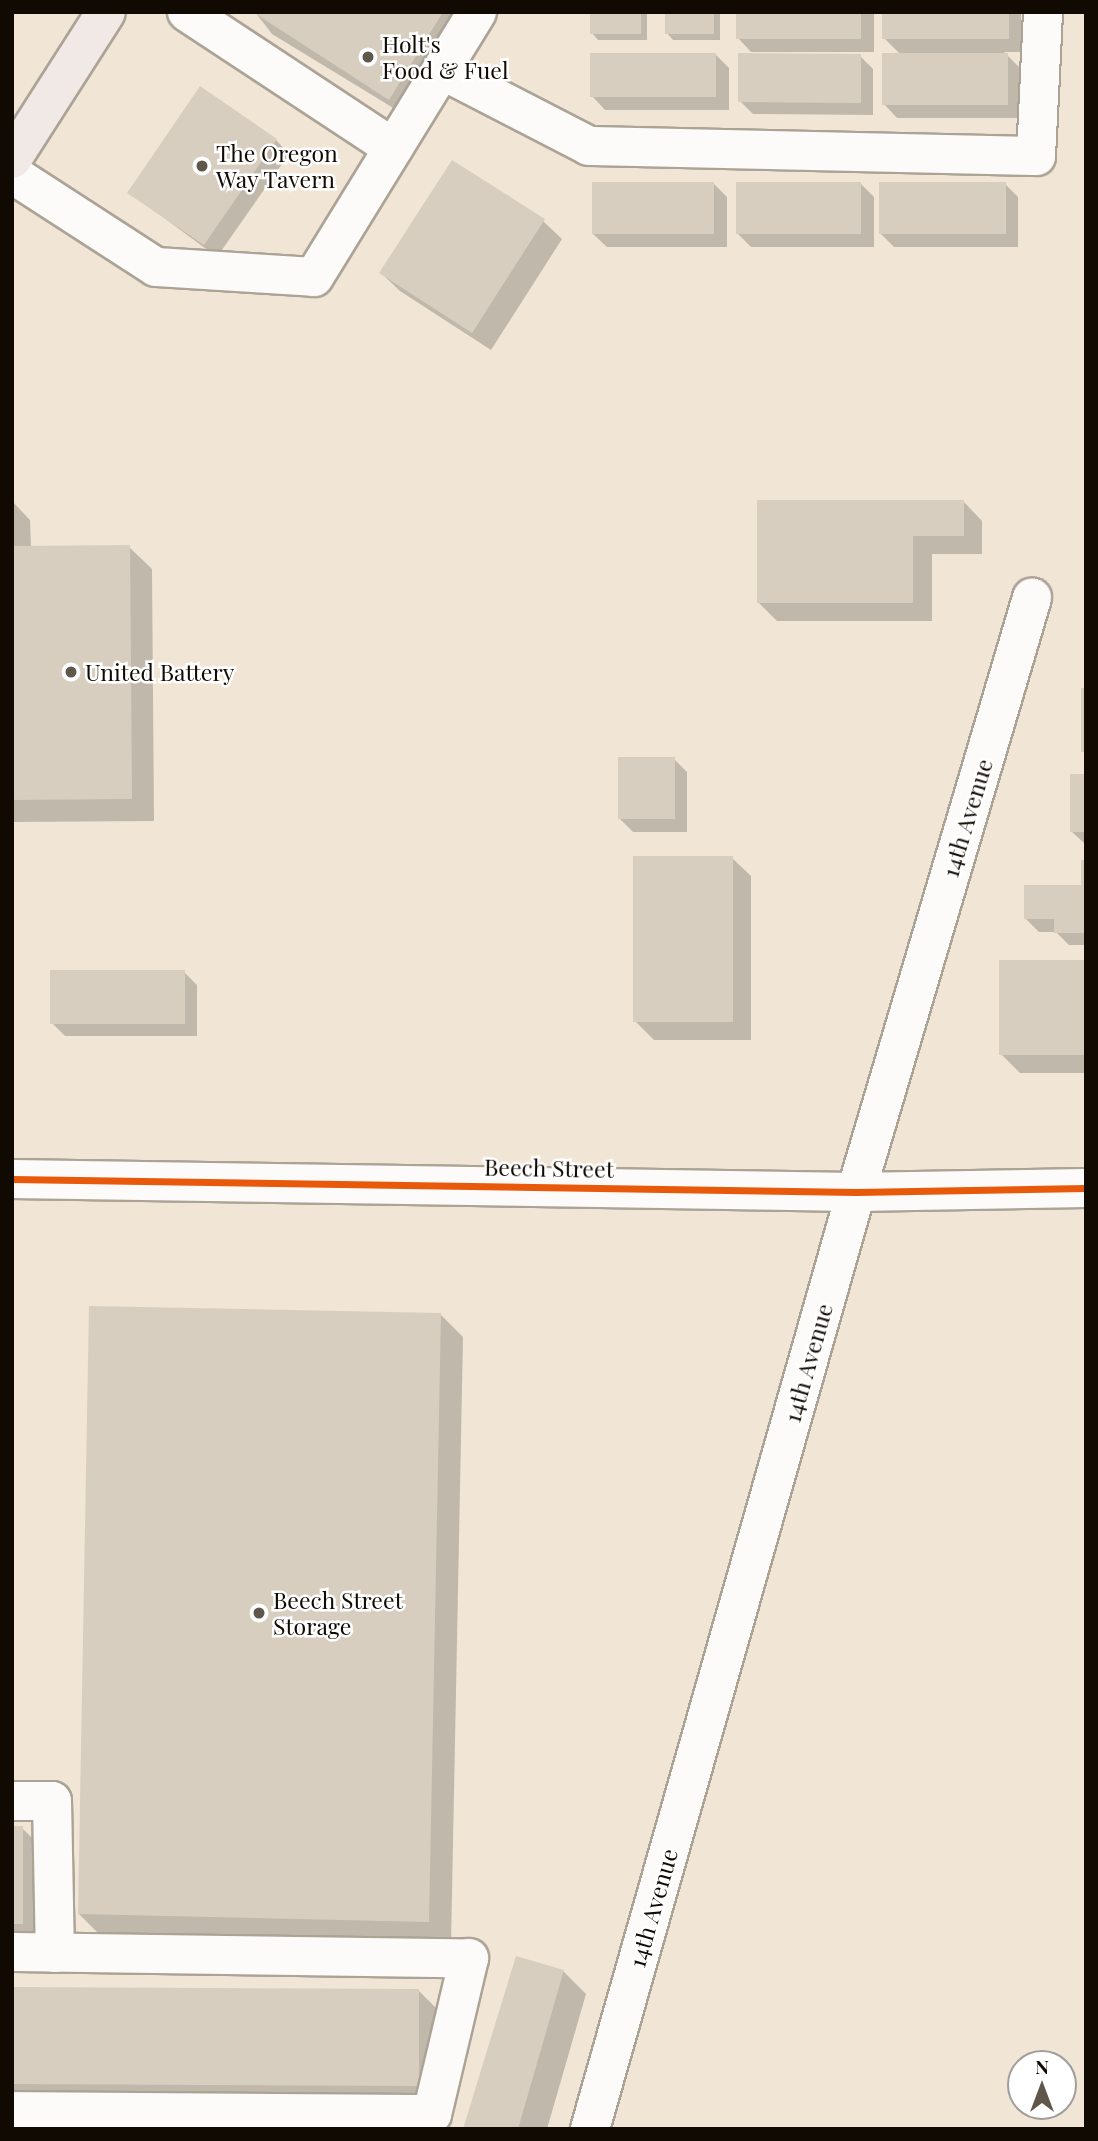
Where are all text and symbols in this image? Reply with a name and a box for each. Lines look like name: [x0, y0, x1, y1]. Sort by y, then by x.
place label: Holt's Food & Fuel: [382, 30, 508, 84]
marker: Holt's Food & Fuel: [360, 49, 376, 65]
place label: The Oregon Way Tavern: [216, 139, 338, 193]
marker: The Oregon Way Tavern: [194, 158, 210, 174]
place label: United Battery: [85, 658, 234, 686]
marker: United Battery: [63, 664, 79, 680]
street label: 14th Avenue: [936, 755, 998, 881]
street label: Beech Street: [484, 1153, 614, 1183]
street label: 14th Avenue: [778, 1300, 838, 1426]
place label: Beech Street Storage: [273, 1586, 403, 1640]
marker: Beech Street Storage: [251, 1605, 267, 1621]
street label: 14th Avenue: [623, 1845, 683, 1971]
north arrow: [1007, 2050, 1077, 2120]
text: N: [1035, 2053, 1049, 2079]

